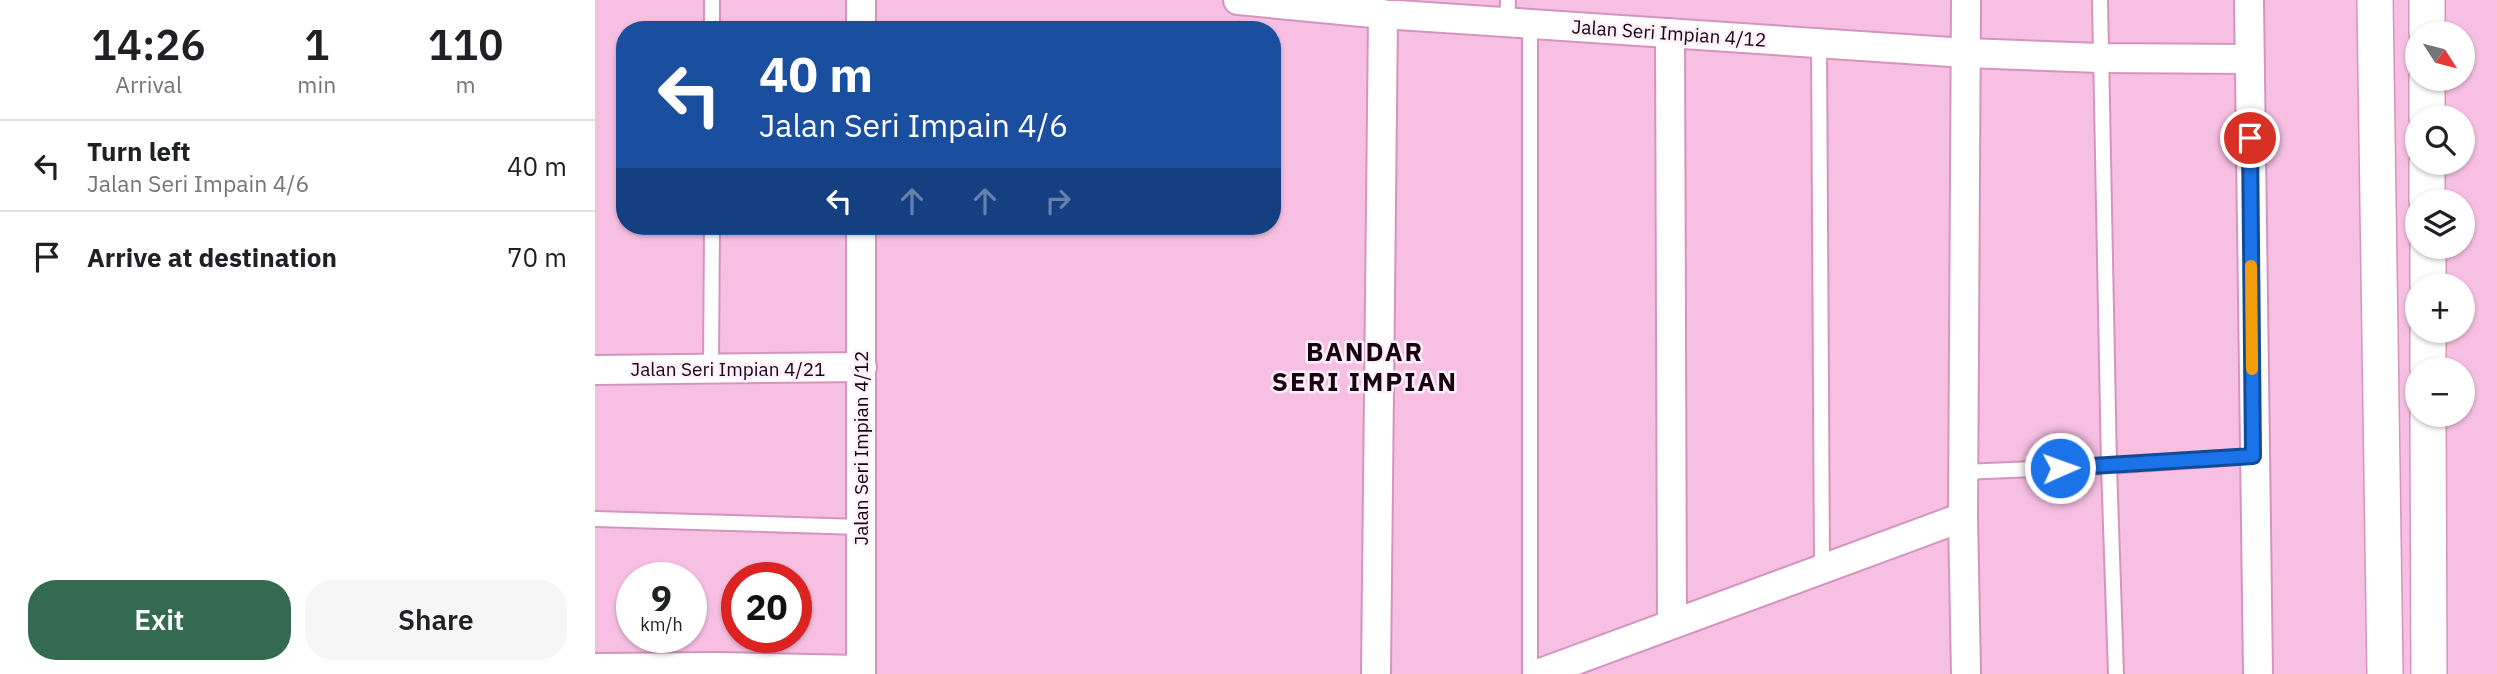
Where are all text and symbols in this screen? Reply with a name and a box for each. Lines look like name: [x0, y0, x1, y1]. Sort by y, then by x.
street label: Jalan Seri Impian 4/12: [1571, 14, 1767, 52]
text: 14:26: [92, 17, 206, 72]
text: 1: [304, 17, 329, 72]
text: 110: [428, 17, 503, 72]
north arrow: [2405, 21, 2475, 91]
map controls: [2405, 21, 2475, 427]
text: 40 m: [759, 42, 873, 105]
icon: left: [644, 49, 735, 140]
text: Arrival: [115, 69, 182, 99]
text: min: [297, 69, 336, 99]
text: m: [456, 69, 476, 99]
text: Jalan Seri Impain 4/6: [759, 104, 1068, 146]
button: search: [2405, 105, 2475, 175]
pin: [2220, 108, 2280, 168]
icon: arrive: [2231, 119, 2269, 157]
text: Turn left: [87, 134, 190, 168]
icon: left: [28, 147, 66, 185]
text: 40 m: [507, 149, 567, 183]
text: Jalan Seri Impain 4/6: [87, 168, 309, 198]
icon: left: [820, 182, 858, 220]
icon: ahead: [893, 182, 931, 220]
icon: ahead: [966, 182, 1004, 220]
icon: right: [1039, 182, 1077, 220]
button: layers: [2405, 189, 2475, 259]
icon: arrive: [28, 238, 66, 276]
text: Arrive at destination: [87, 240, 337, 274]
text: 70 m: [507, 240, 567, 274]
button: +: [2405, 273, 2475, 343]
district label: BANDAR SERI IMPIAN: [1272, 334, 1458, 398]
street label: Jalan Seri Impian 4/12: [849, 351, 873, 545]
street label: Jalan Seri Impian 4/21: [631, 357, 825, 381]
button: −: [2405, 357, 2475, 427]
position arrow: [2023, 431, 2097, 505]
speed limit sign: 20: [721, 562, 812, 653]
text: 9: [651, 575, 672, 621]
button: Exit: [28, 580, 291, 660]
button: Share: [305, 580, 567, 660]
text: km/h: [640, 613, 683, 636]

